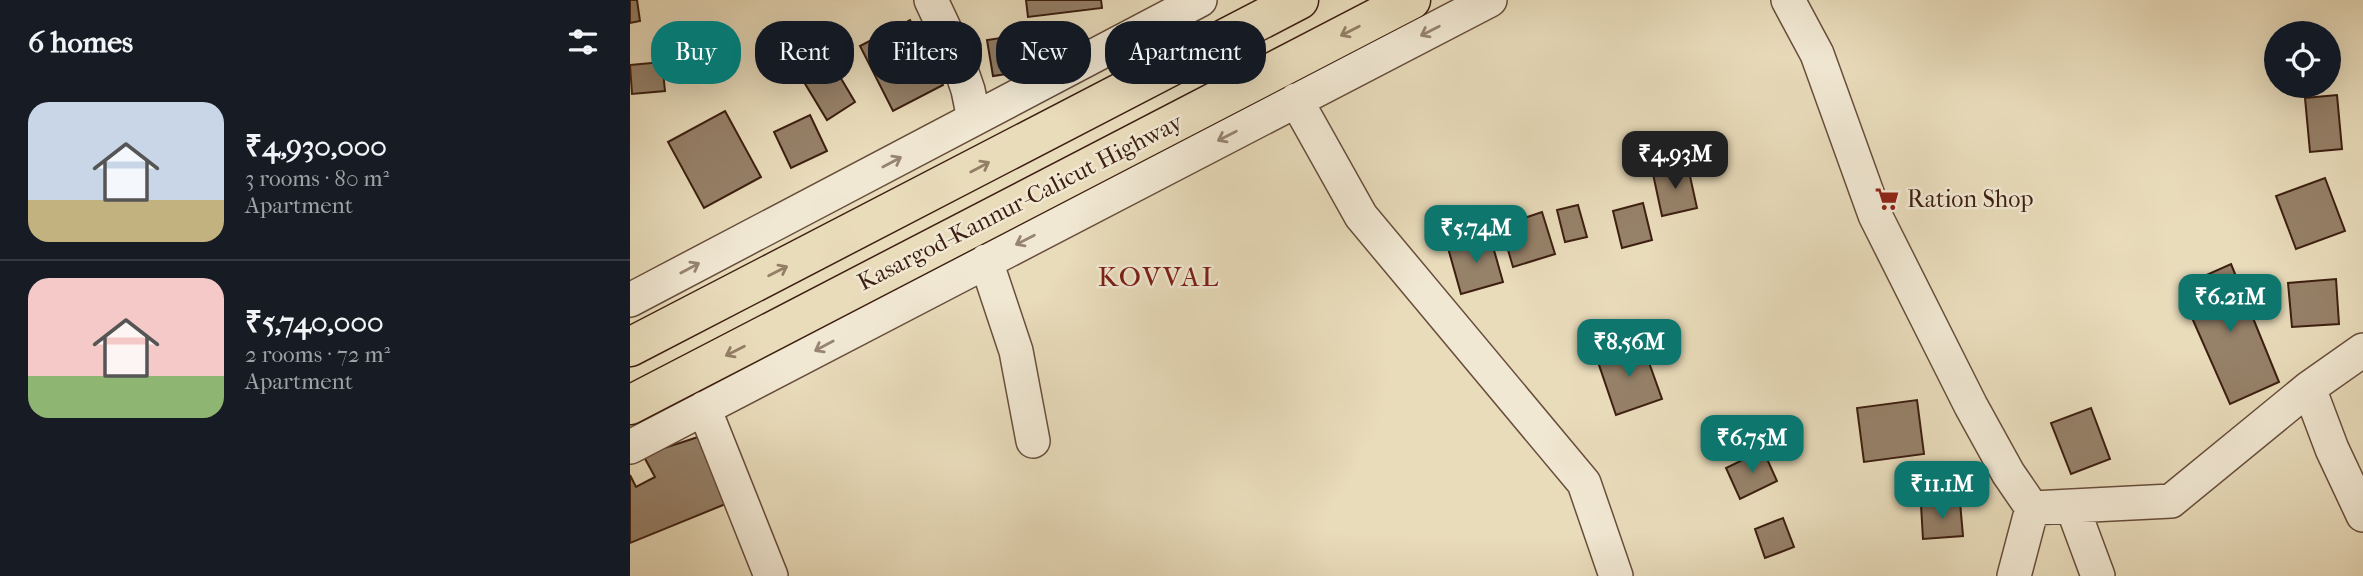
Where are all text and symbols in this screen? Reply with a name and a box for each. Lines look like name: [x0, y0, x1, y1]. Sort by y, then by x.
chip: Buy: [651, 21, 741, 84]
chip: Rent: [755, 21, 854, 84]
chip: Filters: [868, 21, 982, 84]
chip: New: [996, 21, 1091, 84]
chip: Apartment: [1105, 21, 1266, 84]
map controls: [2264, 21, 2341, 98]
button: locate: [2264, 21, 2341, 98]
icon: filters: [564, 23, 602, 61]
text: 6 homes: [28, 25, 133, 60]
one-way arrow: [1340, 25, 1361, 39]
one-way arrow: [1420, 25, 1440, 39]
street label: Kasargod-Kannur-Calicut Highway: [853, 107, 1188, 296]
text: ₹4,930,000: [245, 129, 387, 164]
one-way arrow: [1217, 129, 1238, 143]
icon: home: [84, 130, 168, 214]
pin: ₹4.93M: [1618, 132, 1732, 191]
text: ₹4.93M: [1638, 140, 1712, 167]
one-way arrow: [881, 155, 902, 169]
one-way arrow: [969, 160, 990, 173]
text: 3 rooms · 80 m²: [245, 165, 389, 192]
supermarket icon: Ration Shop: [1873, 185, 1901, 213]
place label: Ration Shop: [1907, 185, 2033, 213]
text: Apartment: [245, 192, 353, 219]
pin: ₹5.74M: [1419, 205, 1533, 265]
text: ₹5.74M: [1440, 214, 1512, 241]
one-way arrow: [1015, 234, 1036, 247]
district label: KOVVAL: [1098, 260, 1220, 293]
one-way arrow: [680, 261, 700, 275]
one-way arrow: [767, 263, 788, 277]
pin: ₹6.21M: [2173, 274, 2287, 334]
text: ₹6.21M: [2194, 283, 2266, 310]
text: ₹5,740,000: [245, 305, 384, 340]
icon: home: [84, 306, 168, 390]
pin: ₹8.56M: [1572, 320, 1686, 379]
text: ₹8.56M: [1593, 328, 1665, 355]
one-way arrow: [814, 339, 835, 353]
text: 2 rooms · 72 m²: [245, 341, 390, 368]
one-way arrow: [725, 344, 746, 358]
text: Apartment: [245, 368, 353, 395]
pin: ₹6.75M: [1695, 416, 1809, 475]
text: ₹6.75M: [1717, 424, 1787, 451]
pin: ₹11.1M: [1885, 462, 1999, 521]
text: ₹11.1M: [1910, 470, 1974, 497]

